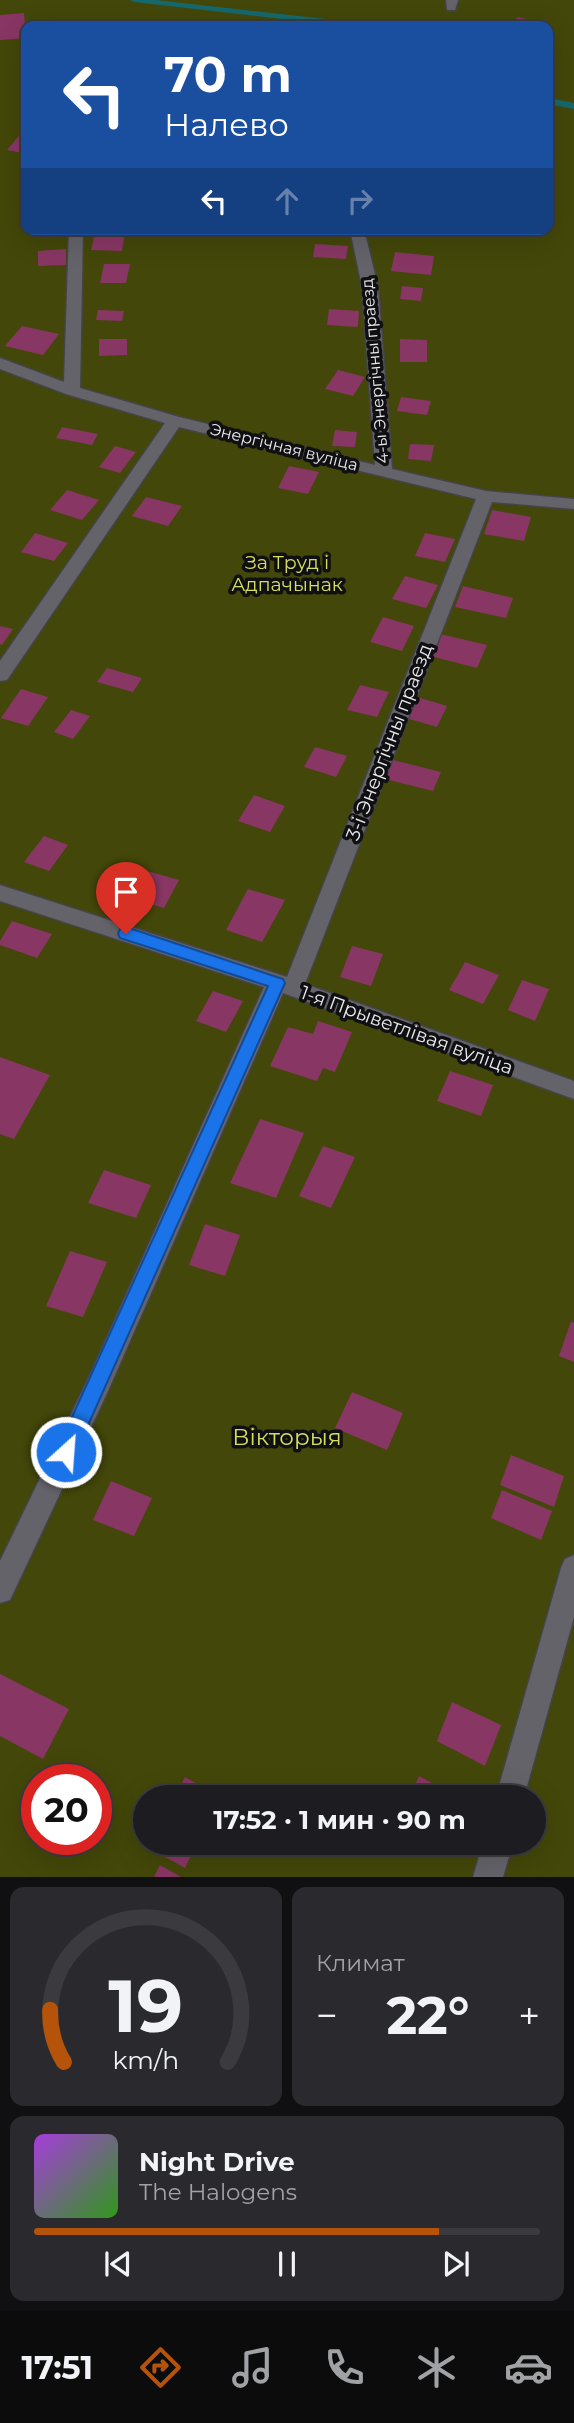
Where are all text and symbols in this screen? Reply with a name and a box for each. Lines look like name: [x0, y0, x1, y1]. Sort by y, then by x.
text: 70 m: [164, 45, 292, 104]
icon: left: [49, 49, 140, 140]
text: Налево: [164, 105, 289, 144]
icon: left: [195, 182, 233, 220]
icon: ahead: [268, 182, 306, 220]
icon: right: [341, 182, 379, 220]
street label: 4-ы Энергічны праезд: [357, 278, 393, 464]
street label: Энергічная вуліца: [208, 419, 360, 475]
park label: За Труд і Адпачынак: [231, 551, 343, 596]
street label: 3-і Энергічны праезд: [341, 641, 437, 843]
pin: [96, 862, 156, 934]
icon: arrive: [107, 873, 145, 911]
street label: 1-я Прыветлівая вуліца: [298, 981, 516, 1079]
position arrow: [29, 1415, 103, 1489]
park label: Вікторыя: [232, 1423, 342, 1451]
speed limit sign: 20: [21, 1764, 112, 1855]
text: 17:52 · 1 мин · 90 m: [213, 1804, 466, 1836]
text: Климат: [316, 1949, 405, 1977]
text: 19: [109, 1963, 183, 2051]
text: 22°: [386, 1984, 470, 2047]
text: −: [316, 1992, 338, 2039]
text: +: [518, 1992, 540, 2039]
text: km/h: [113, 2045, 179, 2075]
text: Night Drive: [139, 2146, 295, 2178]
text: The Halogens: [139, 2178, 297, 2206]
icon: previous: [99, 2245, 137, 2283]
icon: pause: [268, 2245, 306, 2283]
icon: next: [437, 2245, 475, 2283]
icon: directions: [136, 2343, 185, 2392]
icon: music: [228, 2343, 277, 2392]
icon: phone: [320, 2343, 369, 2392]
icon: climate: [412, 2343, 461, 2392]
icon: car: [504, 2343, 553, 2392]
text: 17:51: [21, 2348, 93, 2387]

